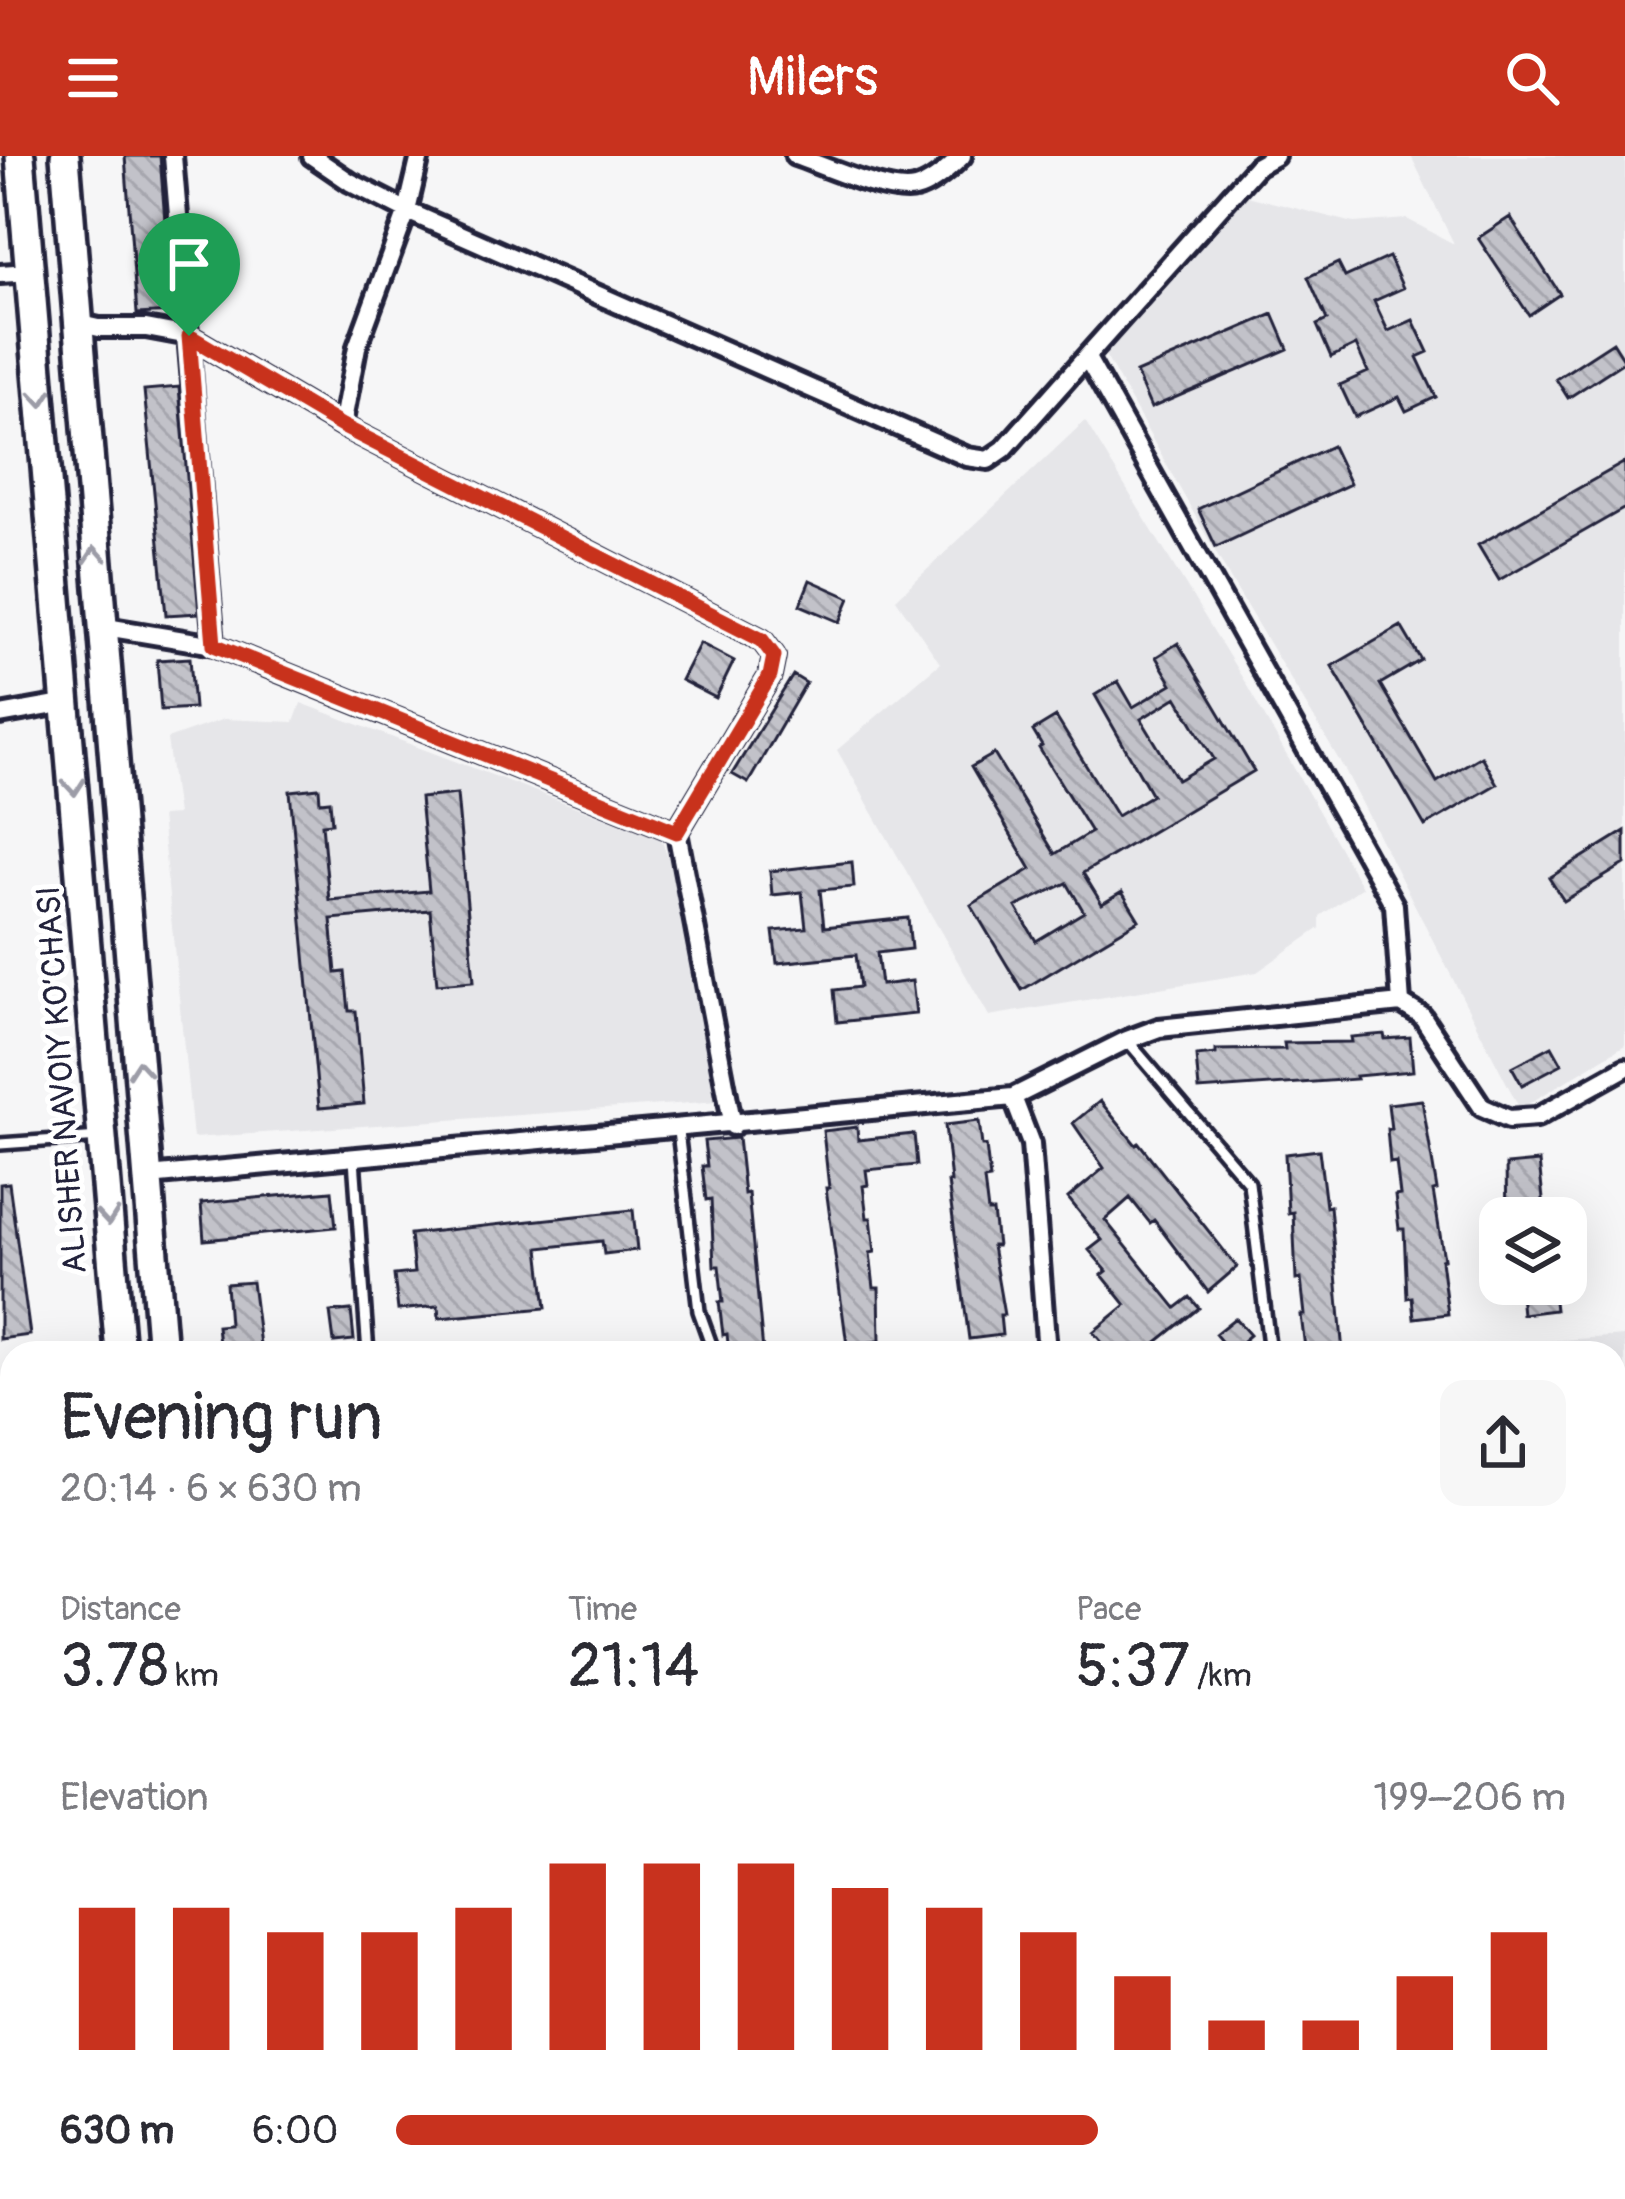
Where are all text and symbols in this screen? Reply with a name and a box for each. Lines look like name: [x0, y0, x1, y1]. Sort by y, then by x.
text: Milers: [747, 44, 878, 112]
icon: menu: [60, 45, 126, 111]
icon: search: [1499, 45, 1565, 111]
pin: [138, 213, 240, 336]
icon: arrive: [156, 231, 222, 297]
one-way arrow: [28, 389, 53, 408]
one-way arrow: [82, 545, 108, 564]
one-way arrow: [61, 778, 87, 797]
street label: ALISHER NAVOIY KO’CHASI: [28, 885, 96, 1275]
one-way arrow: [127, 1059, 152, 1078]
map controls: [1479, 1197, 1587, 1305]
button: layers: [1479, 1197, 1587, 1305]
one-way arrow: [94, 1208, 120, 1227]
text: Evening run: [60, 1377, 383, 1460]
button: share: [1440, 1380, 1566, 1506]
text: 20:14 · 6 × 630 m: [60, 1464, 362, 1513]
text: Distance: [60, 1589, 181, 1630]
text: Time: [568, 1589, 637, 1630]
text: Pace: [1076, 1589, 1141, 1630]
text: 3.78: [60, 1630, 169, 1705]
text: 21:14: [568, 1630, 699, 1705]
text: 5:37: [1076, 1630, 1190, 1705]
text: km: [169, 1655, 219, 1696]
text: /km: [1190, 1655, 1252, 1696]
text: Elevation: [60, 1773, 209, 1822]
text: 199–206 m: [1373, 1773, 1566, 1822]
text: 630 m: [60, 2106, 174, 2155]
text: 6:00: [252, 2106, 338, 2155]

